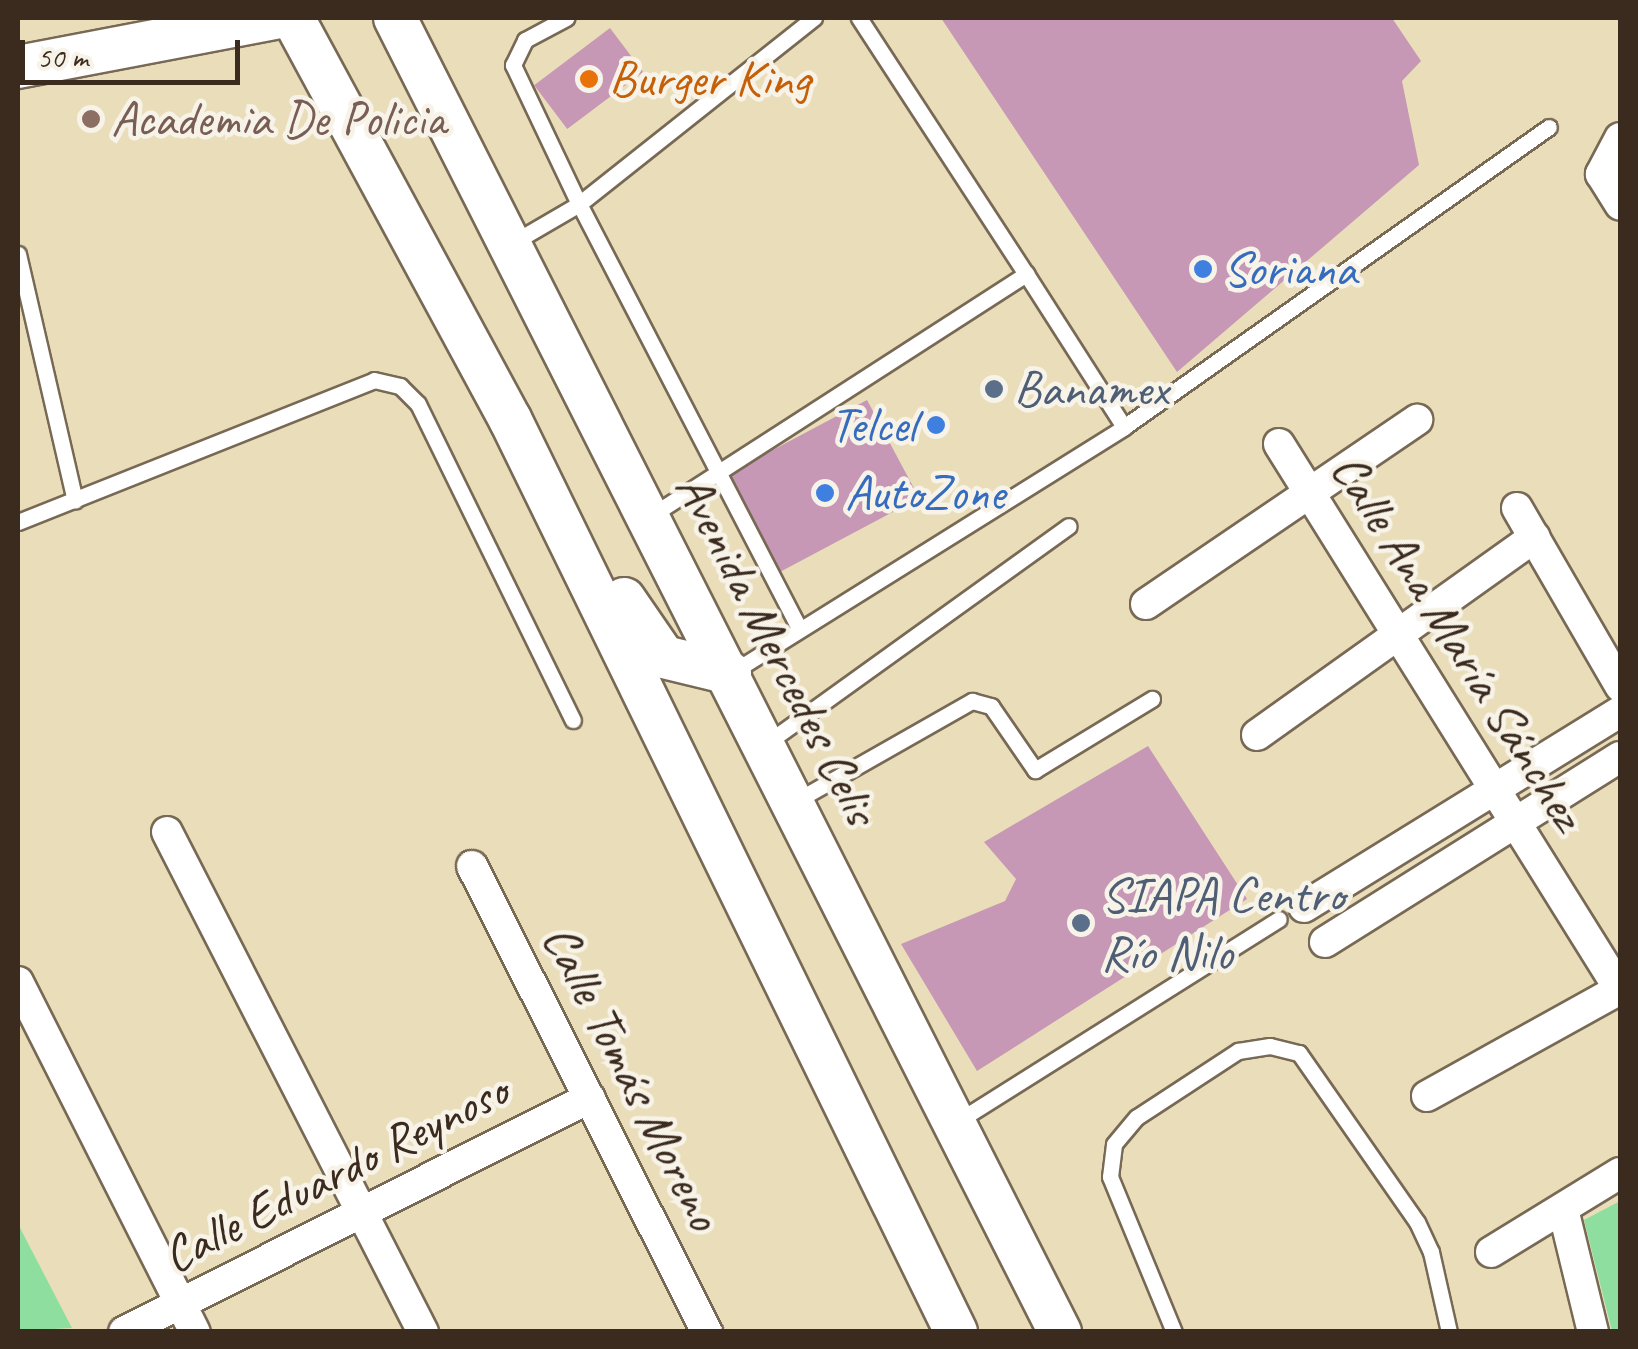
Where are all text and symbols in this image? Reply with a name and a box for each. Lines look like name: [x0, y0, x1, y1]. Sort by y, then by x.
scale bar: [25, 20, 245, 82]
text: 50 m: [37, 38, 88, 76]
place label: Burger King: [609, 49, 811, 109]
marker: Burger King: [578, 68, 600, 90]
place label: Academia De Policia: [111, 89, 447, 149]
marker: Academia De Policia: [80, 108, 102, 130]
place label: Soriana: [1223, 239, 1357, 299]
marker: Soriana: [1192, 258, 1214, 280]
place label: Banamex: [1014, 359, 1168, 419]
marker: Banamex: [983, 378, 1005, 400]
place label: Telcel: [830, 395, 916, 455]
marker: Telcel: [925, 414, 947, 436]
street label: Calle Ana María Sánchez: [1318, 442, 1598, 840]
street label: Avenida Mercedes Celis: [663, 463, 891, 835]
place label: AutoZone: [845, 463, 1005, 523]
marker: AutoZone: [814, 482, 836, 504]
place label: SIAPA Centro Río Nilo: [1101, 864, 1344, 982]
marker: SIAPA Centro Río Nilo: [1070, 912, 1092, 934]
street label: Calle Tomás Moreno: [529, 915, 735, 1239]
street label: Calle Eduardo Reynoso: [154, 1061, 516, 1285]

